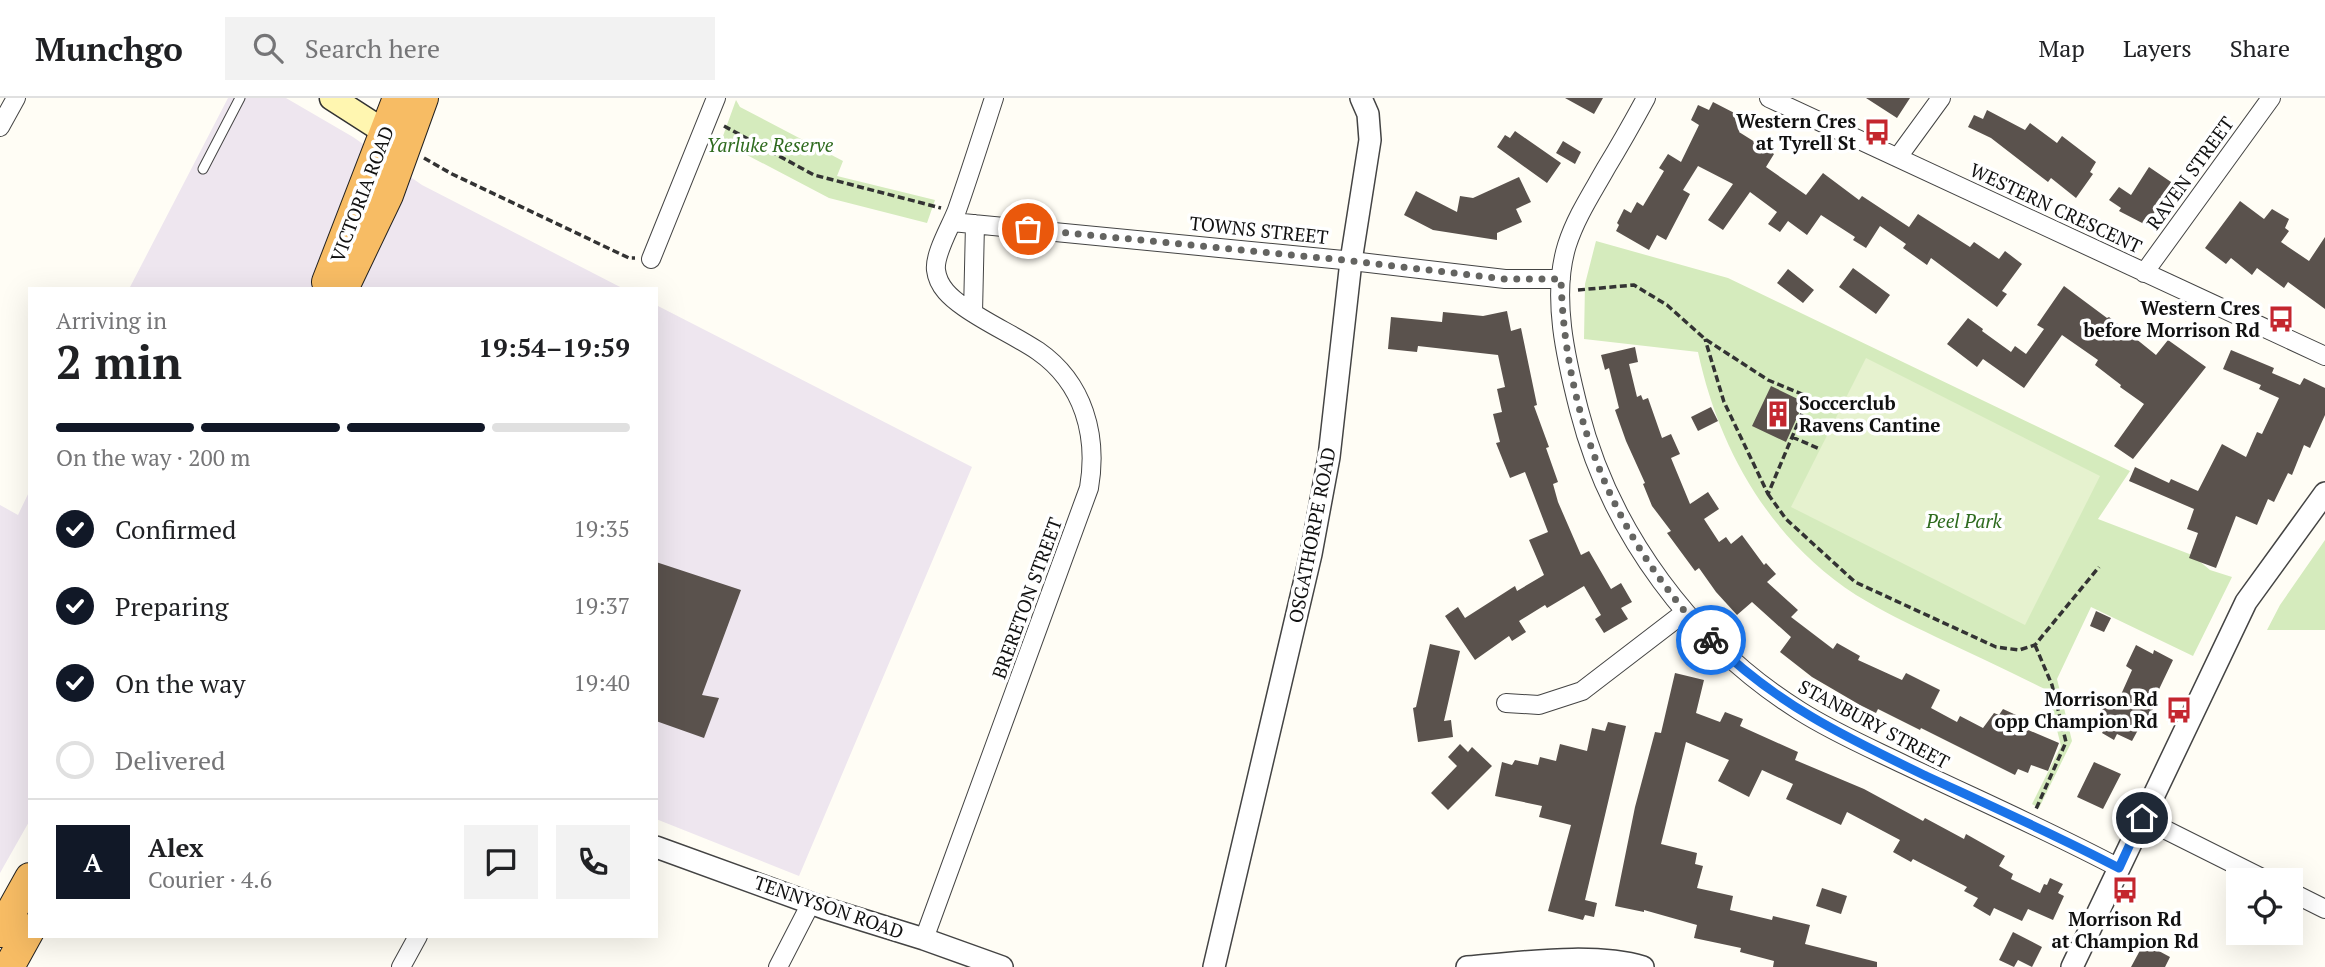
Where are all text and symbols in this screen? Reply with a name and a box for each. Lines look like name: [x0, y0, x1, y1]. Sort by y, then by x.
search box: [225, 17, 715, 80]
text: Munchgo: [35, 27, 183, 70]
icon: search: [249, 29, 287, 67]
text: Search here: [305, 31, 440, 65]
text: Map: [2038, 32, 2085, 64]
text: Layers: [2123, 32, 2192, 64]
text: Share: [2230, 32, 2290, 64]
place label: Western Cres at Tyrell St: [1736, 108, 1856, 155]
street label: RAVEN STREET: [2140, 111, 2239, 234]
bus stop icon: Western Cres at Tyrell St: [1862, 117, 1892, 147]
street label: VICTORIA ROAD: [324, 122, 399, 265]
park label: Yarluke Reserve: [707, 132, 834, 157]
street label: WESTERN CRESCENT: [1966, 157, 2146, 258]
pin: [998, 199, 1058, 259]
icon: bag: [1009, 210, 1047, 248]
street label: TOWNS STREET: [1189, 210, 1330, 249]
place label: Western Cres before Morrison Rd: [2083, 295, 2261, 342]
bus stop icon: Western Cres before Morrison Rd: [2266, 304, 2296, 334]
text: Arriving in: [56, 305, 167, 336]
text: 19:54–19:59: [478, 330, 630, 364]
text: 2 min: [56, 331, 182, 392]
place label: Soccerclub Ravens Cantine: [1799, 390, 1940, 437]
building icon: Soccerclub Ravens Cantine: [1763, 399, 1793, 429]
text: On the way · 200 m: [56, 442, 250, 473]
street label: OSGATHORPE ROAD: [1282, 445, 1341, 625]
park label: Peel Park: [1925, 508, 2003, 533]
icon: check: [56, 510, 94, 548]
text: Confirmed: [115, 512, 236, 546]
text: 19:35: [573, 513, 630, 544]
street label: BRERETON STREET: [986, 514, 1067, 682]
icon: check: [56, 587, 94, 625]
text: Preparing: [115, 589, 228, 623]
text: 19:37: [573, 590, 630, 621]
courier: [1676, 605, 1746, 675]
icon: bike: [1692, 621, 1730, 659]
icon: check: [56, 664, 94, 702]
text: On the way: [115, 666, 246, 700]
text: 19:40: [573, 667, 630, 698]
street label: STANBURY STREET: [1794, 673, 1954, 774]
place label: Morrison Rd opp Champion Rd: [1995, 686, 2159, 733]
bus stop icon: Morrison Rd opp Champion Rd: [2164, 695, 2194, 725]
text: Delivered: [115, 743, 225, 777]
pin: [2112, 788, 2172, 848]
icon: home: [2123, 799, 2161, 837]
button: chat: [464, 825, 538, 899]
button: phone: [556, 825, 630, 899]
text: Alex: [148, 830, 204, 864]
text: A: [84, 845, 102, 879]
text: Courier · 4.6: [148, 864, 272, 895]
map controls: [2226, 868, 2303, 945]
button: locate: [2226, 868, 2303, 945]
street label: TENNYSON ROAD: [751, 869, 907, 944]
bus stop icon: Morrison Rd at Champion Rd: [2110, 875, 2140, 905]
place label: Morrison Rd at Champion Rd: [2051, 906, 2199, 953]

